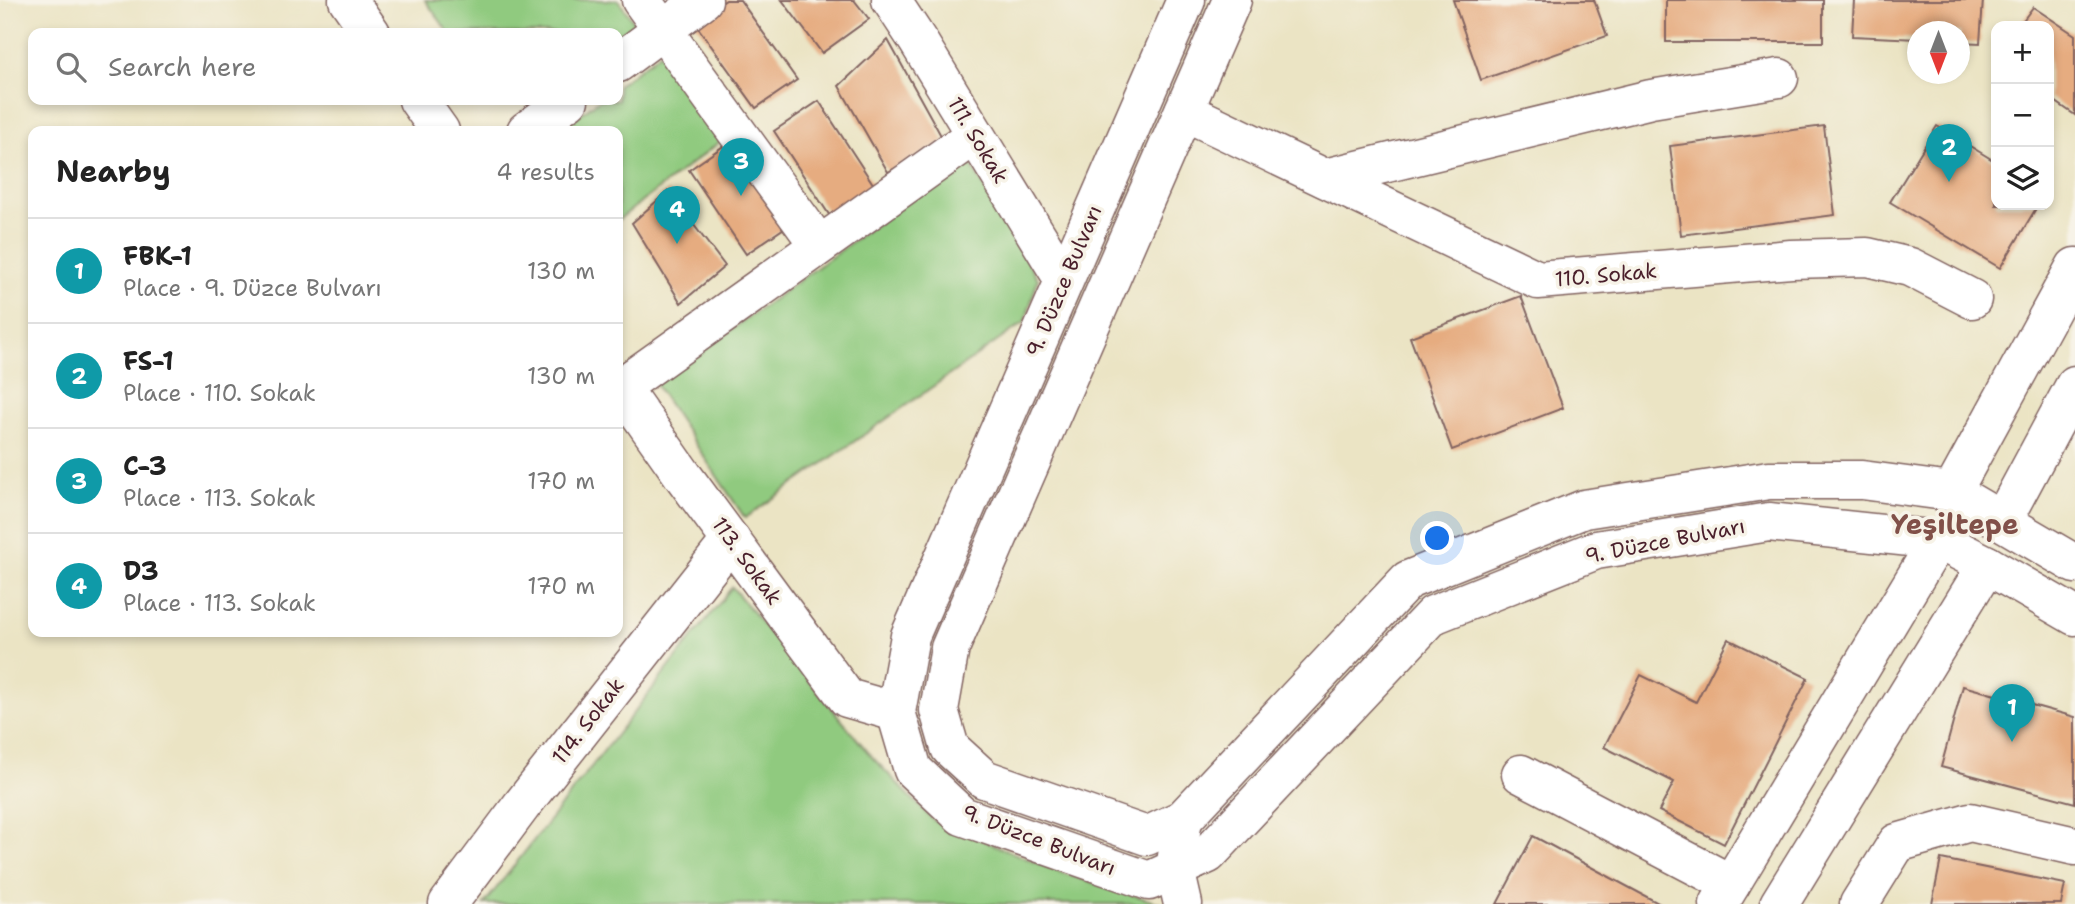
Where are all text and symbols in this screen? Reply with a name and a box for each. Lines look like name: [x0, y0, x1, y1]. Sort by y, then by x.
north arrow: [1907, 21, 1970, 84]
map controls: [1991, 21, 2054, 210]
button: +: [1991, 21, 2054, 84]
search box: [28, 28, 623, 105]
icon: search: [52, 48, 90, 86]
text: Search here: [108, 49, 257, 84]
button: −: [1991, 84, 2054, 147]
street label: 111. Sokak: [941, 91, 1015, 189]
pin: 2: [1926, 124, 1972, 182]
pin: 3: [718, 138, 764, 196]
button: layers: [1991, 147, 2054, 210]
text: Nearby: [56, 151, 171, 192]
text: 4 results: [496, 157, 595, 187]
pin: 4: [654, 186, 700, 244]
street label: 9. Düzce Bulvarı: [1019, 201, 1109, 361]
text: FBK-1: [123, 238, 192, 273]
text: 1: [74, 256, 84, 286]
text: 130 m: [527, 256, 595, 286]
street label: 110. Sokak: [1554, 257, 1658, 293]
text: Place · 9. Düzce Bulvarı: [123, 273, 382, 303]
text: FS-1: [123, 343, 174, 378]
text: 2: [71, 361, 87, 391]
text: 130 m: [527, 361, 595, 391]
text: Place · 110. Sokak: [123, 378, 316, 408]
text: C-3: [123, 448, 167, 483]
text: 3: [71, 466, 87, 496]
text: 170 m: [527, 466, 595, 496]
text: Place · 113. Sokak: [123, 483, 316, 513]
district label: Yeşiltepe: [1891, 505, 2019, 543]
street label: 113. Sokak: [706, 511, 788, 611]
street label: 9. Düzce Bulvarı: [1583, 512, 1747, 570]
your location: [1420, 521, 1454, 555]
text: D3: [123, 553, 159, 588]
text: 4: [71, 571, 87, 601]
text: 170 m: [527, 571, 595, 601]
text: Place · 113. Sokak: [123, 588, 316, 618]
street label: 114. Sokak: [546, 672, 630, 770]
pin: 1: [1989, 684, 2035, 742]
street label: 9. Düzce Bulvarı: [958, 798, 1120, 882]

